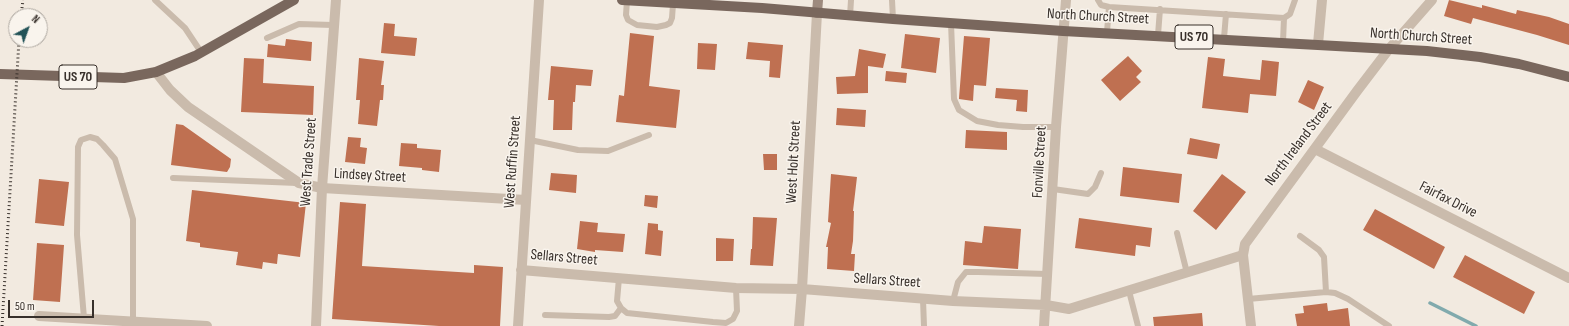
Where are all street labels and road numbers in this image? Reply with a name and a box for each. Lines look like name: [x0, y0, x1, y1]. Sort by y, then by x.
street label: North Church Street: [1046, 5, 1150, 29]
street label: North Church Street: [1369, 24, 1473, 50]
road number: US 70: [1175, 25, 1213, 49]
road number: US 70: [59, 65, 97, 89]
street label: North Ireland Street: [1262, 99, 1336, 189]
street label: West Ruffin Street: [501, 115, 525, 209]
street label: West Trade Street: [297, 117, 321, 207]
street label: West Holt Street: [783, 120, 805, 204]
street label: Fonville Street: [1029, 125, 1051, 199]
street label: Lindsey Street: [334, 165, 406, 187]
street label: Fairfax Drive: [1416, 178, 1480, 222]
street label: Sellars Street: [530, 246, 598, 270]
street label: Sellars Street: [853, 270, 921, 292]

